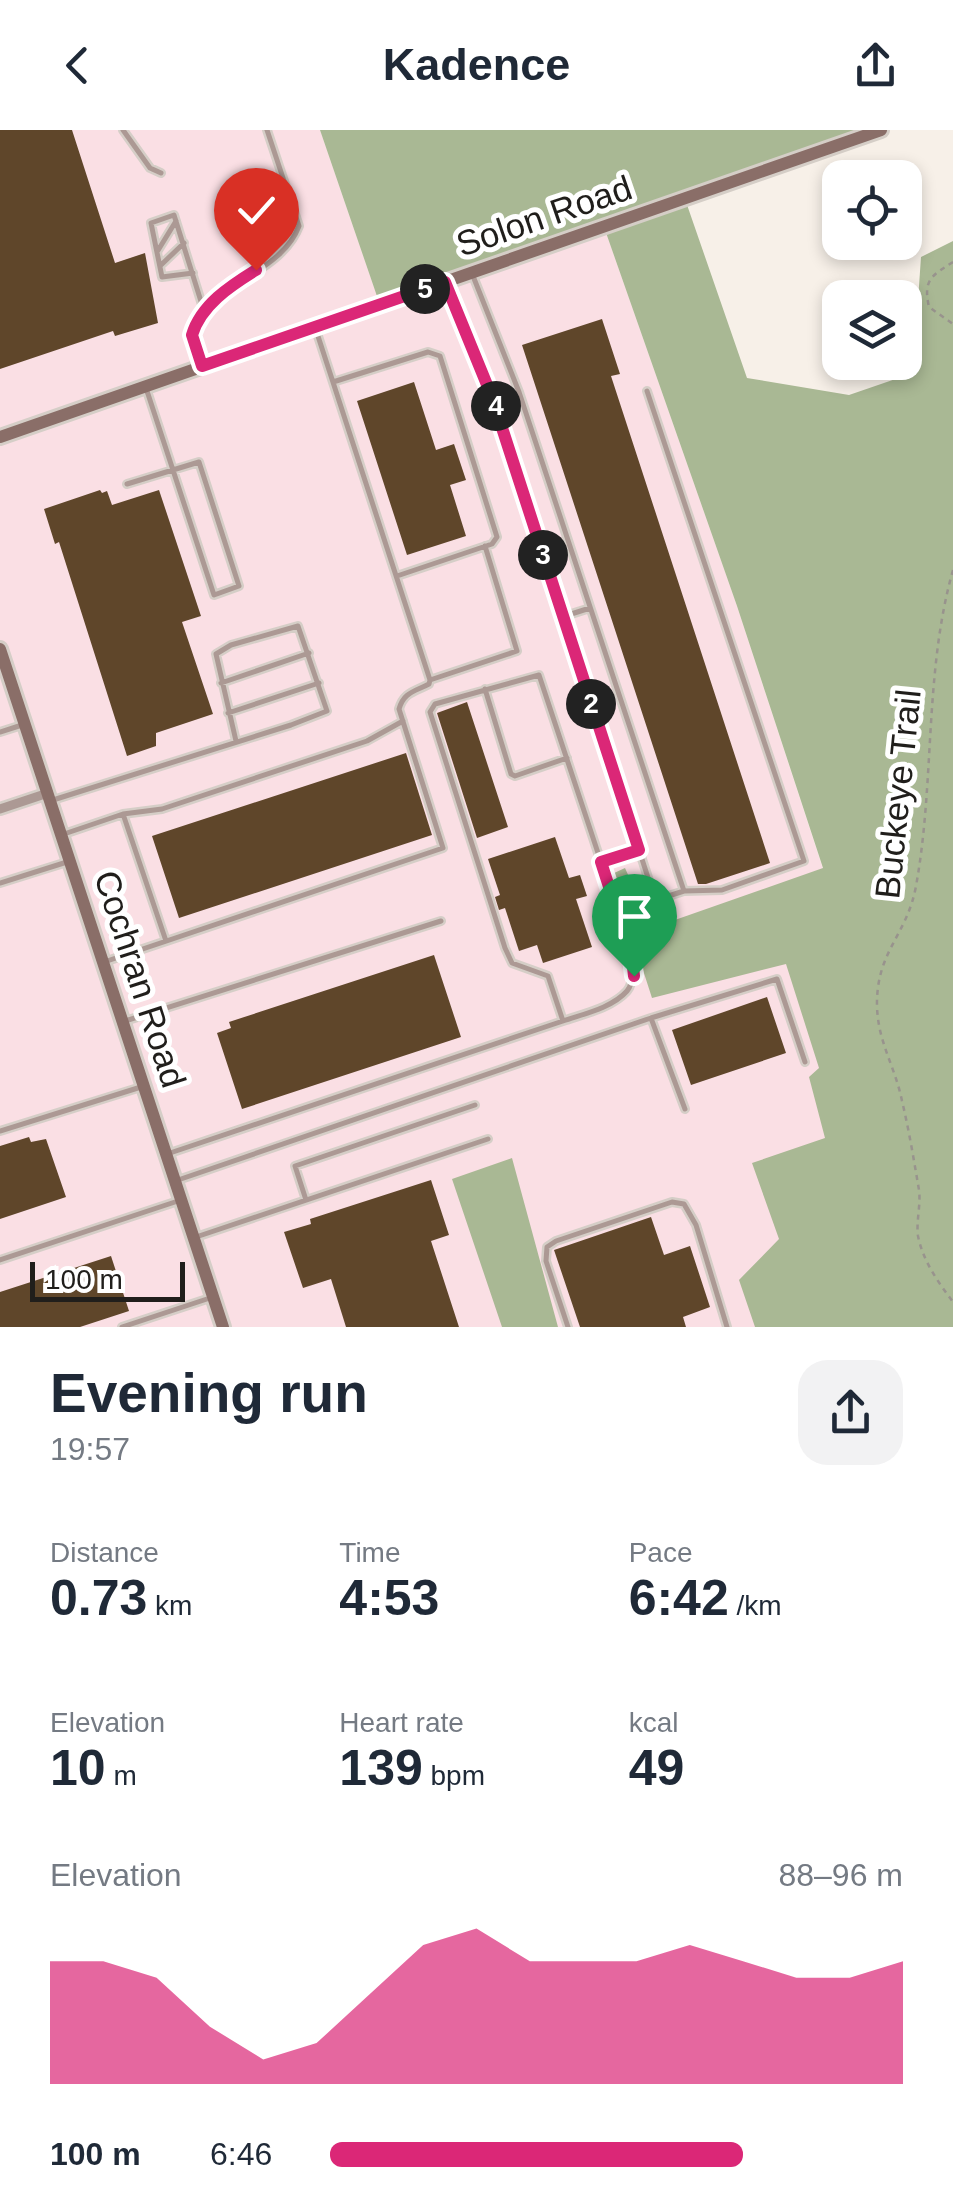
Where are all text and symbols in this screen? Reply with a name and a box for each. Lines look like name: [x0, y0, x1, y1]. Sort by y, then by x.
icon: back: [50, 38, 105, 93]
icon: share: [848, 38, 903, 93]
text: Kadence: [383, 39, 570, 90]
map controls: [822, 160, 922, 380]
button: locate: [822, 160, 922, 260]
street label: Solon Road: [451, 167, 637, 264]
pin: [214, 168, 299, 271]
icon: check: [229, 183, 284, 238]
pin: 5: [400, 264, 450, 314]
text: 5: [417, 273, 433, 304]
button: layers: [822, 280, 922, 380]
pin: 4: [471, 381, 521, 431]
text: 4: [488, 390, 504, 421]
pin: 3: [518, 530, 568, 580]
text: 3: [535, 539, 551, 570]
pin: 2: [566, 679, 616, 729]
street label: Buckeye Trail: [867, 687, 928, 900]
text: 2: [583, 688, 599, 719]
street label: Cochran Road: [87, 865, 194, 1092]
pin: [592, 874, 677, 977]
icon: arrive: [607, 889, 662, 944]
scale bar: [30, 1257, 185, 1302]
text: 100 m: [45, 1264, 123, 1295]
button: share: [798, 1360, 903, 1465]
text: Evening run: [50, 1362, 368, 1424]
text: 19:57: [50, 1431, 130, 1467]
text: Distance: [50, 1537, 159, 1568]
text: Time: [339, 1537, 401, 1568]
text: Pace: [629, 1537, 692, 1568]
text: 0.73: [50, 1570, 147, 1626]
text: 4:53: [339, 1570, 439, 1626]
text: 6:42: [629, 1570, 729, 1626]
text: km: [147, 1590, 192, 1621]
text: /km: [729, 1590, 782, 1621]
text: Elevation: [50, 1707, 165, 1738]
text: Heart rate: [339, 1707, 464, 1738]
text: kcal: [629, 1707, 678, 1738]
text: 10: [50, 1740, 106, 1796]
text: 139: [339, 1740, 423, 1796]
text: 49: [629, 1740, 684, 1796]
text: m: [106, 1760, 137, 1791]
text: bpm: [423, 1760, 485, 1791]
text: Elevation: [50, 1857, 182, 1893]
text: 88–96 m: [778, 1857, 903, 1893]
text: 100 m: [50, 2136, 141, 2172]
text: 6:46: [210, 2136, 272, 2172]

